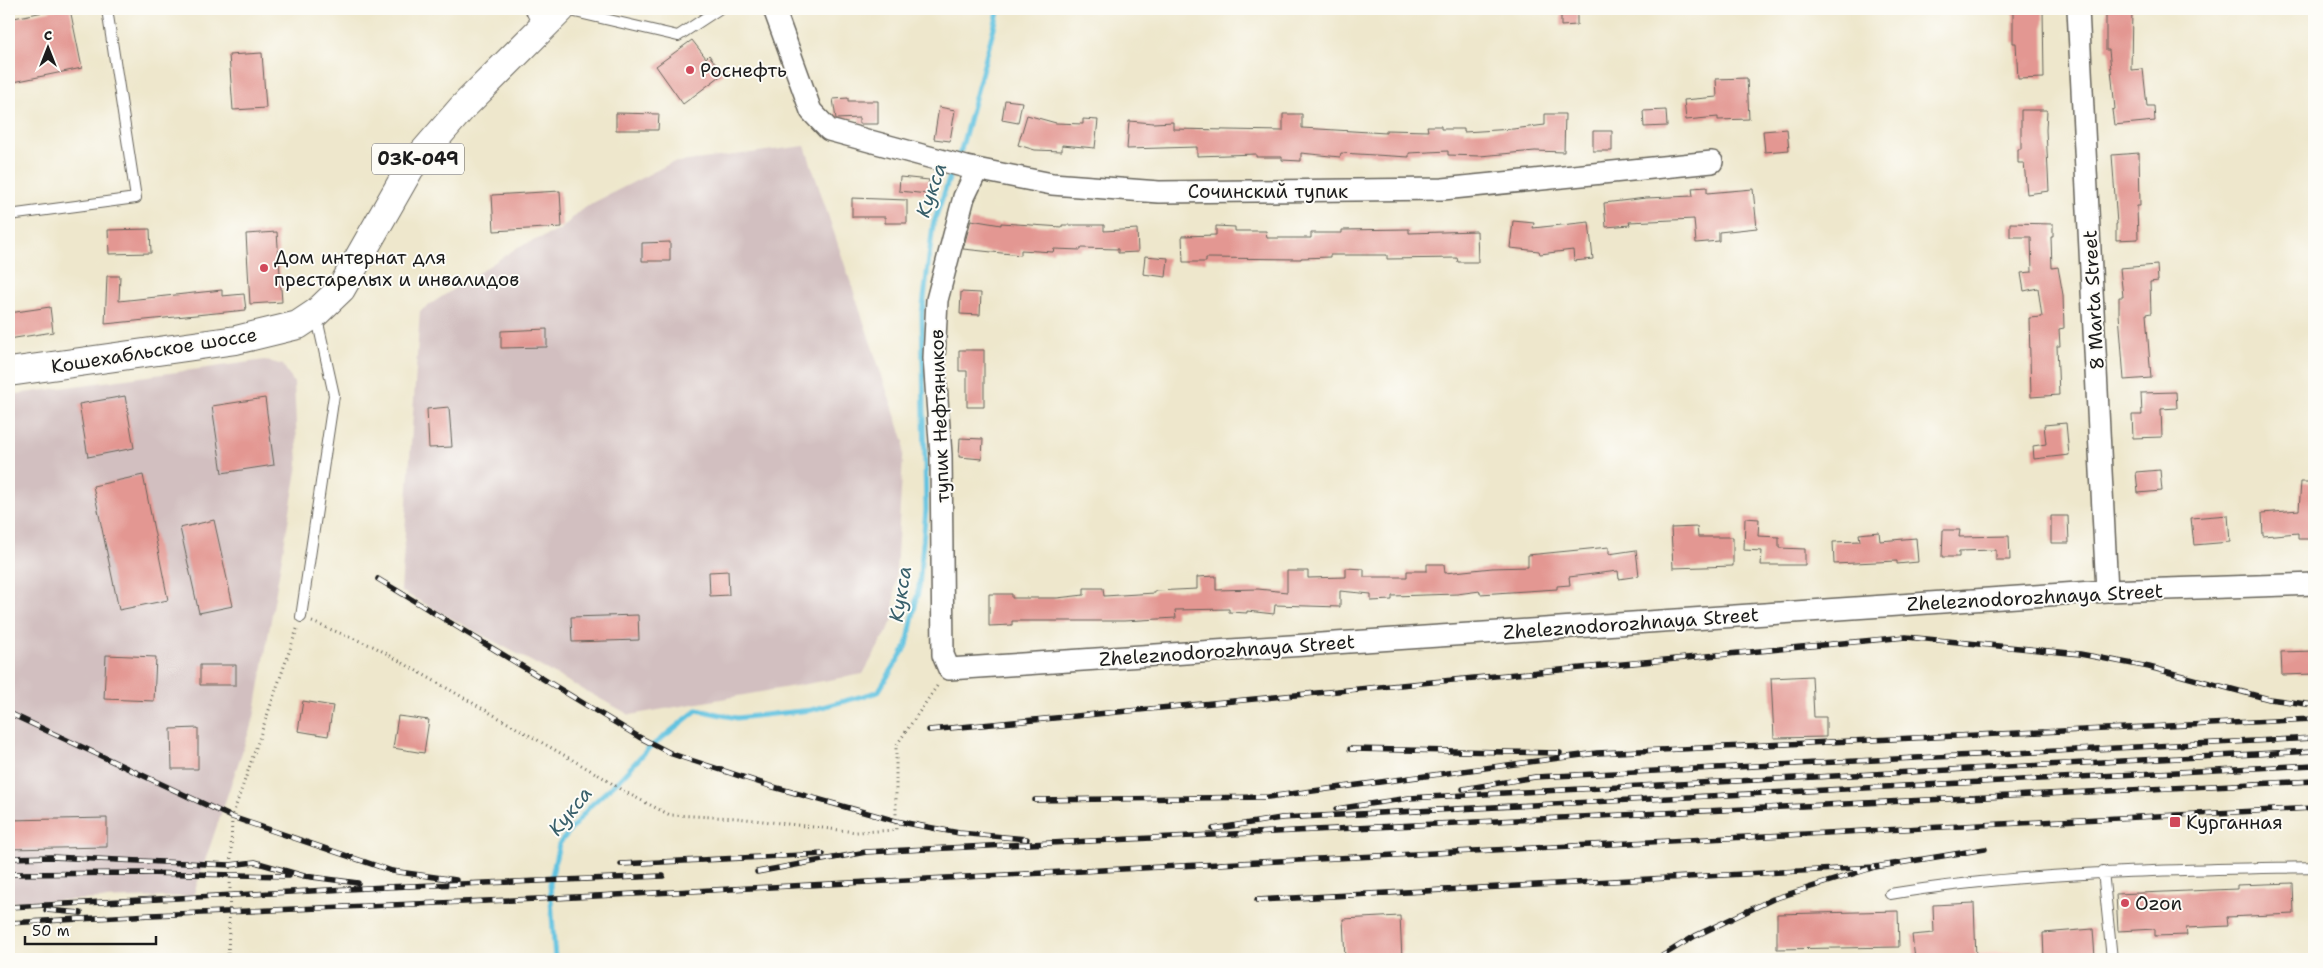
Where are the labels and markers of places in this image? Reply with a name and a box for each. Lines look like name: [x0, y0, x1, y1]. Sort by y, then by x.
place label: Роснефть: [700, 58, 787, 83]
marker: Роснефть: [684, 64, 696, 76]
place label: Дом интернат для престарелых и инвалидов: [274, 245, 519, 292]
marker: Дом интернат для престарелых и инвалидов: [258, 262, 270, 274]
place label: Курганная: [2186, 810, 2283, 835]
marker: Курганная: [2168, 815, 2182, 829]
place label: Ozon: [2135, 891, 2182, 916]
marker: Ozon: [2119, 897, 2131, 909]

